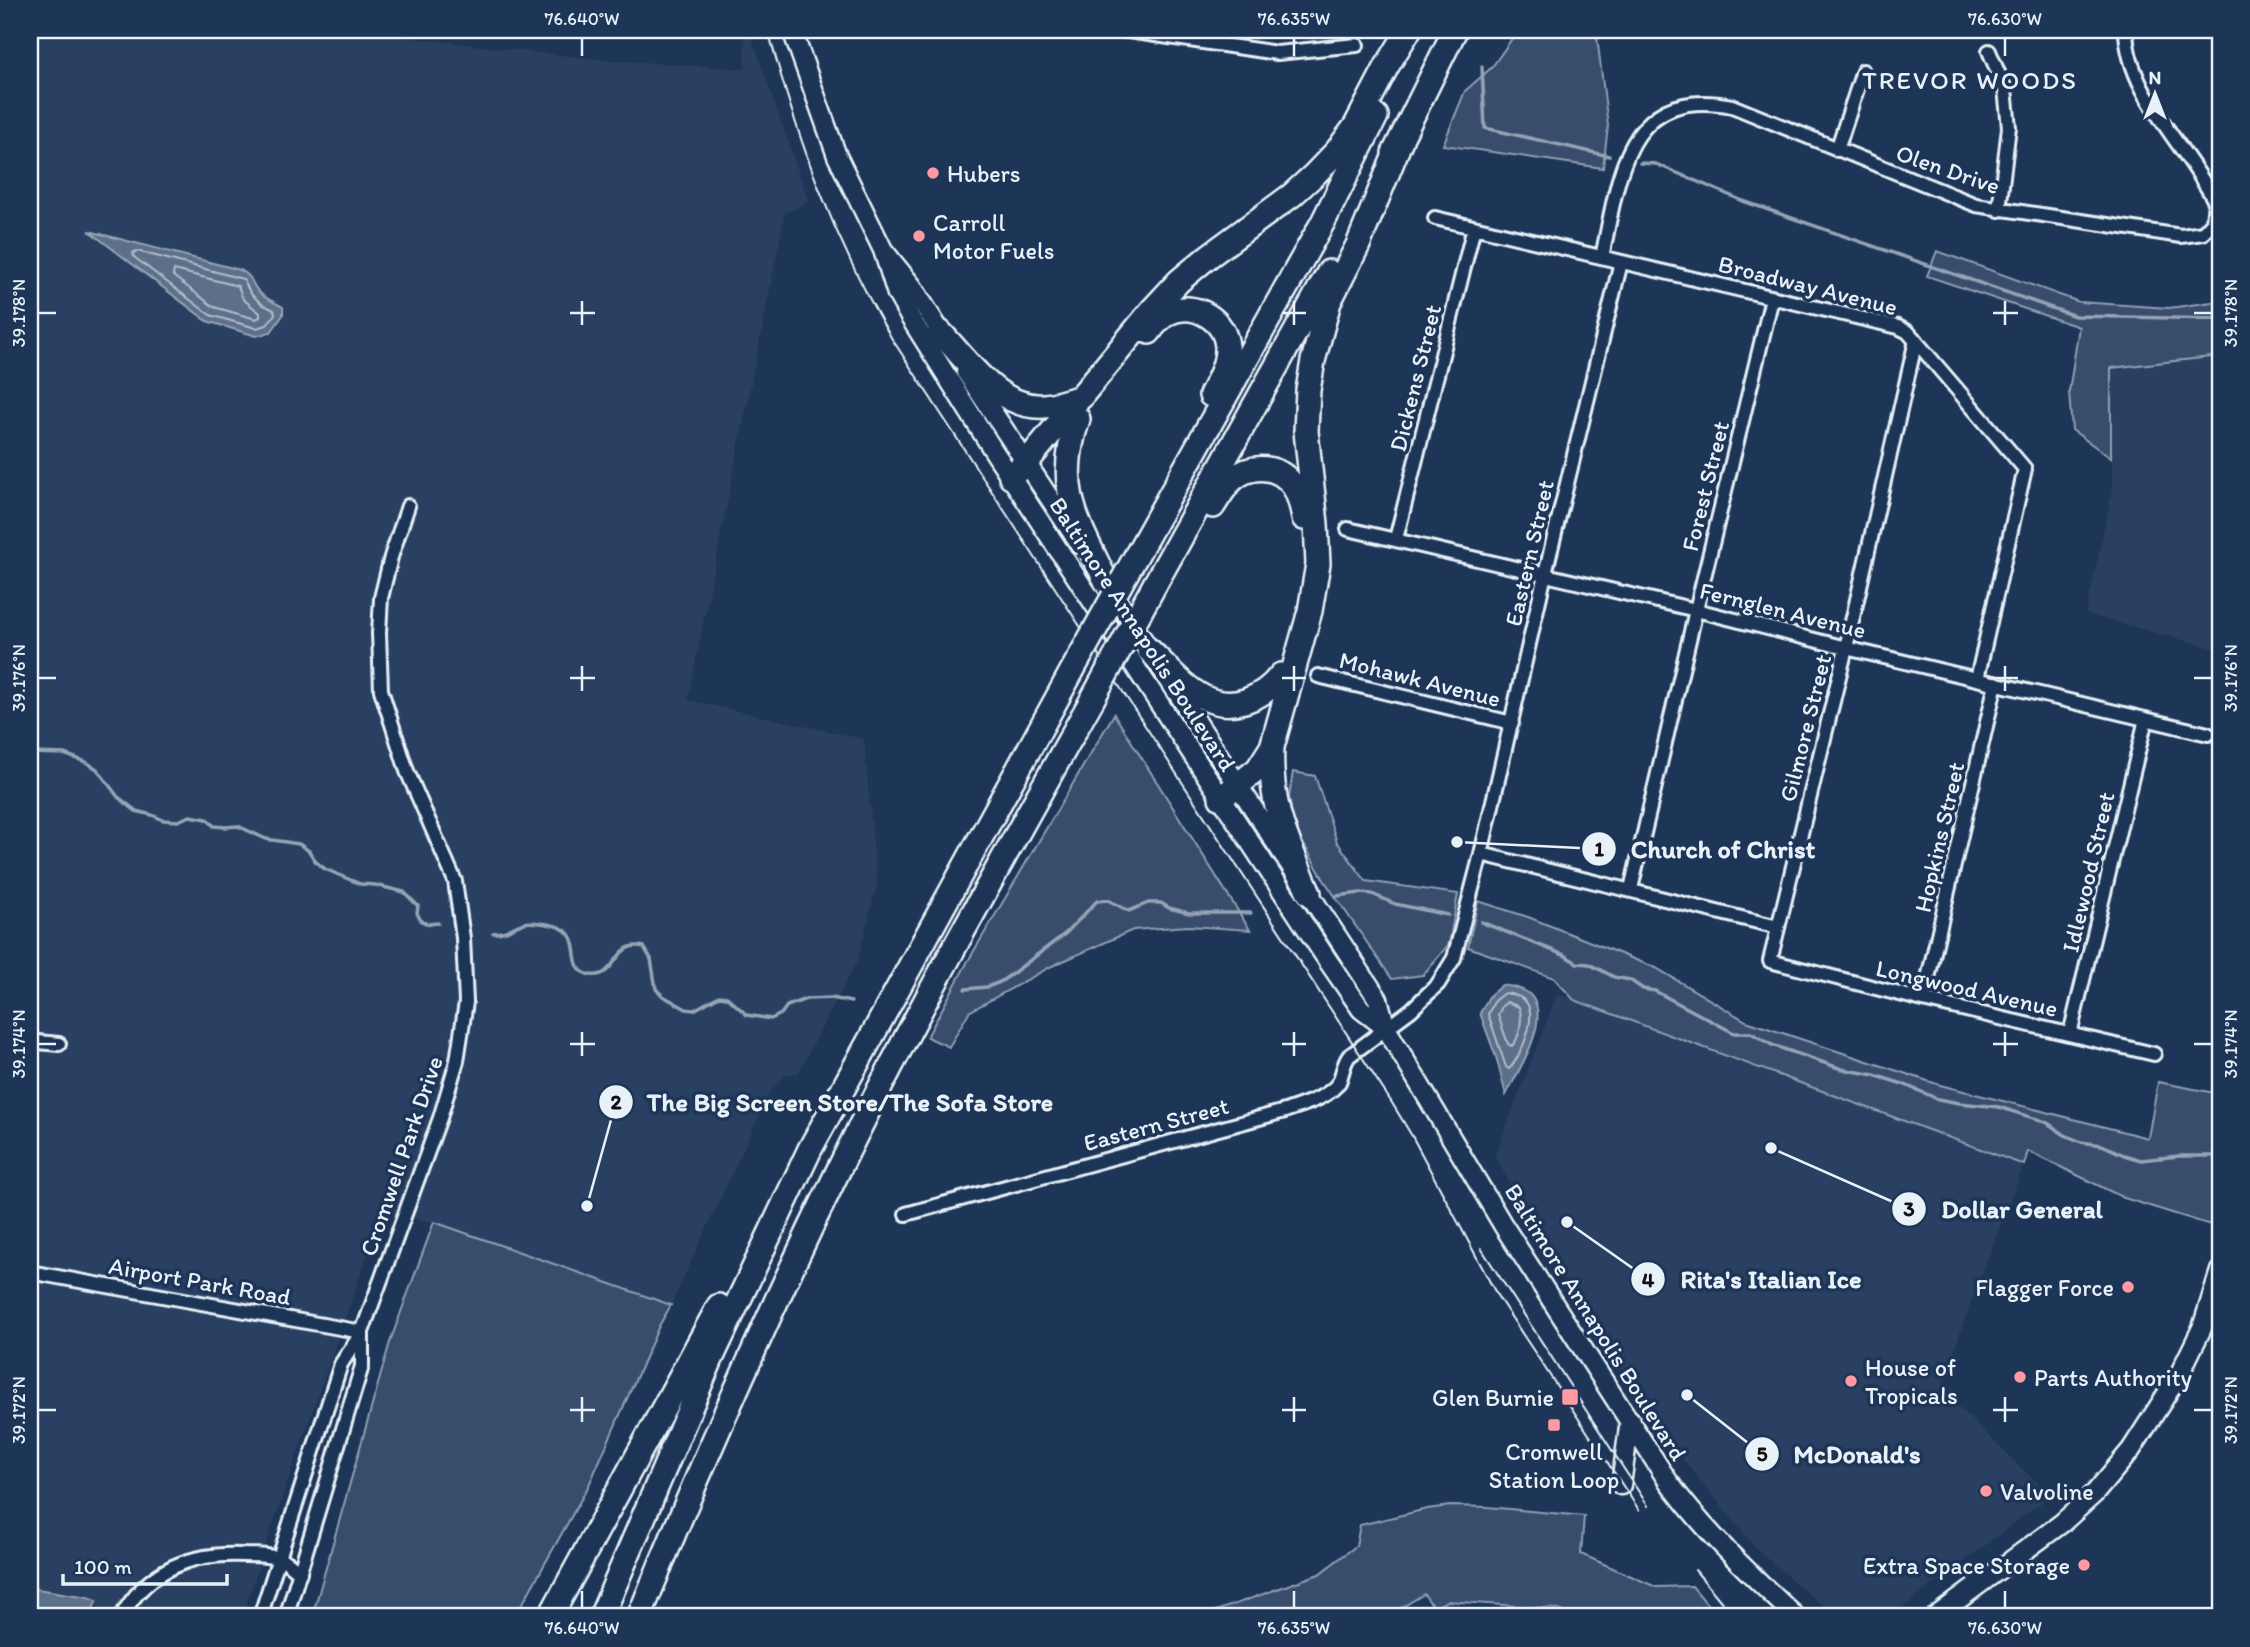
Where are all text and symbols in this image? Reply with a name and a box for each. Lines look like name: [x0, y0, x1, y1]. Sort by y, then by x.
text: 76.640°W: [544, 8, 620, 30]
text: 76.635°W: [1258, 8, 1330, 30]
text: 76.630°W: [1968, 8, 2042, 30]
north arrow: [2120, 60, 2190, 130]
district label: TREVOR WOODS: [1862, 64, 2078, 96]
text: N: [2149, 66, 2161, 89]
street label: Olen Drive: [1892, 138, 2004, 200]
place label: Hubers: [947, 159, 1021, 188]
marker: Hubers: [925, 165, 941, 181]
place label: Carroll Motor Fuels: [933, 208, 1054, 265]
marker: Carroll Motor Fuels: [911, 228, 927, 244]
street label: Broadway Avenue: [1715, 249, 1901, 321]
text: 39.178°N: [8, 279, 30, 347]
text: 39.178°N: [2220, 279, 2242, 347]
street label: Dickens Street: [1383, 301, 1447, 455]
street label: Forest Street: [1675, 418, 1735, 554]
street label: Eastern Street: [1498, 477, 1560, 629]
street label: Baltimore Annapolis Boulevard: [1043, 491, 1243, 777]
street label: Fernglen Avenue: [1697, 575, 1869, 645]
text: 39.176°N: [8, 644, 30, 712]
text: 39.176°N: [2220, 644, 2242, 712]
street label: Mohawk Avenue: [1336, 645, 1504, 713]
street label: Gilmore Street: [1773, 651, 1837, 805]
street label: Hopkins Street: [1908, 759, 1970, 915]
street label: Idlewood Street: [2055, 789, 2121, 955]
callout: Church of Christ: [1581, 825, 1829, 872]
text: Church of Christ: [1631, 833, 1816, 865]
text: 1: [1594, 836, 1604, 861]
street label: Longwood Avenue: [1873, 953, 2061, 1023]
text: 39.174°N: [8, 1009, 30, 1079]
text: 39.174°N: [2220, 1009, 2242, 1079]
street label: Cromwell Park Drive: [353, 1052, 449, 1260]
callout: The Big Screen Store/The Sofa Store: [599, 1079, 1067, 1126]
text: The Big Screen Store/The Sofa Store: [646, 1086, 1053, 1118]
text: 2: [610, 1089, 622, 1114]
street label: Eastern Street: [1080, 1091, 1232, 1157]
street label: Baltimore Annapolis Boulevard: [1499, 1178, 1693, 1466]
callout: Dollar General: [1892, 1185, 2117, 1232]
text: Dollar General: [1941, 1193, 2103, 1225]
text: 3: [1903, 1196, 1915, 1221]
street label: Airport Park Road: [107, 1251, 293, 1311]
callout: Rita's Italian Ice: [1630, 1256, 1876, 1303]
text: Rita's Italian Ice: [1680, 1263, 1862, 1295]
text: 4: [1642, 1267, 1655, 1292]
place label: Flagger Force: [1975, 1273, 2114, 1302]
marker: Flagger Force: [2120, 1279, 2136, 1295]
place label: House of Tropicals: [1865, 1353, 1958, 1410]
place label: Parts Authority: [2034, 1363, 2192, 1392]
marker: Parts Authority: [2012, 1369, 2028, 1385]
marker: House of Tropicals: [1843, 1373, 1859, 1389]
text: 39.172°N: [8, 1376, 30, 1444]
text: 39.172°N: [2220, 1376, 2242, 1444]
place label: Glen Burnie: [1432, 1383, 1554, 1412]
marker: Glen Burnie: [1560, 1387, 1580, 1407]
marker: Cromwell Station Loop: [1546, 1417, 1562, 1433]
callout: McDonald's: [1745, 1430, 1935, 1477]
place label: Cromwell Station Loop: [1489, 1437, 1619, 1494]
text: McDonald's: [1793, 1438, 1921, 1470]
text: 5: [1756, 1441, 1768, 1466]
place label: Valvoline: [2000, 1477, 2094, 1506]
marker: Valvoline: [1978, 1483, 1994, 1499]
scale bar: [63, 1542, 228, 1586]
place label: Extra Space Storage: [1863, 1551, 2070, 1580]
text: 100 m: [74, 1554, 132, 1579]
marker: Extra Space Storage: [2076, 1557, 2092, 1573]
text: 76.640°W: [544, 1617, 620, 1639]
text: 76.635°W: [1258, 1617, 1330, 1639]
text: 76.630°W: [1968, 1617, 2042, 1639]

